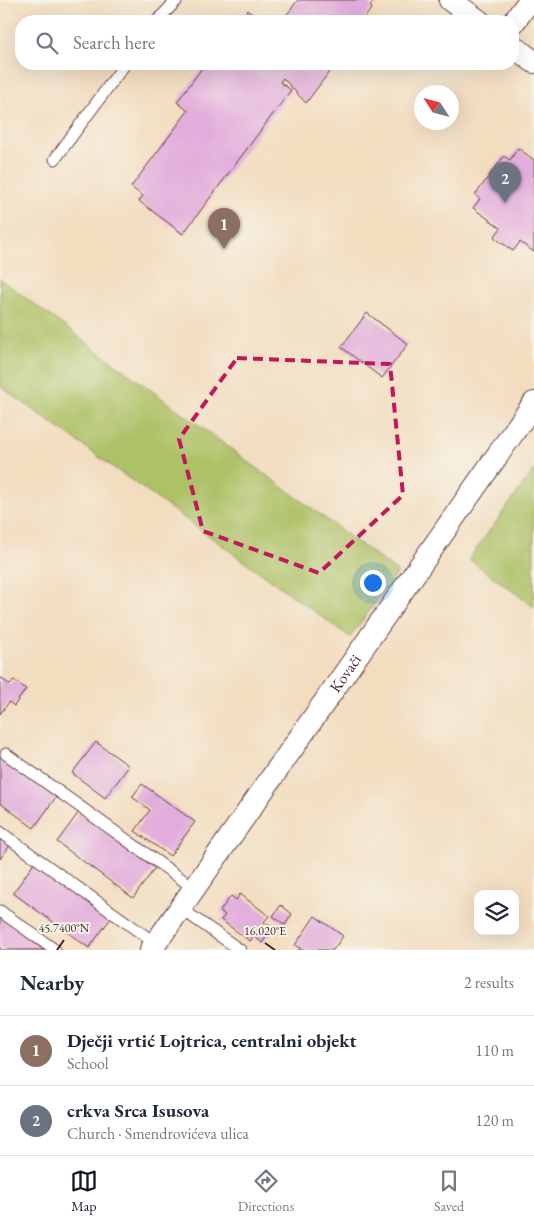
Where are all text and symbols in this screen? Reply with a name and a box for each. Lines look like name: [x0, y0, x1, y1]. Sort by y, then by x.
search box: [15, 15, 519, 70]
icon: search: [33, 29, 61, 57]
text: Search here: [73, 30, 155, 55]
north arrow: [414, 85, 459, 130]
pin: 2: [489, 162, 521, 203]
pin: 1: [208, 208, 240, 249]
your location: [360, 570, 386, 596]
street label: Kovači: [324, 650, 366, 696]
map controls: [474, 890, 519, 935]
button: layers: [474, 890, 519, 935]
text: 45.7400°N: [39, 920, 90, 936]
text: 16.020°E: [244, 923, 286, 939]
text: Nearby: [20, 969, 84, 996]
text: 2 results: [464, 972, 514, 993]
text: Dječji vrtić Lojtrica, centralni objekt: [67, 1028, 357, 1053]
text: 1: [32, 1040, 40, 1061]
text: 110 m: [475, 1040, 514, 1061]
text: School: [67, 1053, 109, 1074]
text: crkva Srca Isusova: [67, 1098, 209, 1123]
text: 2: [32, 1110, 40, 1131]
text: 120 m: [475, 1110, 514, 1131]
text: Church · Smendrovićeva ulica: [67, 1123, 249, 1144]
tab: Map: [70, 1167, 98, 1215]
tab: Directions: [238, 1167, 294, 1215]
tab: Saved: [434, 1167, 464, 1215]

